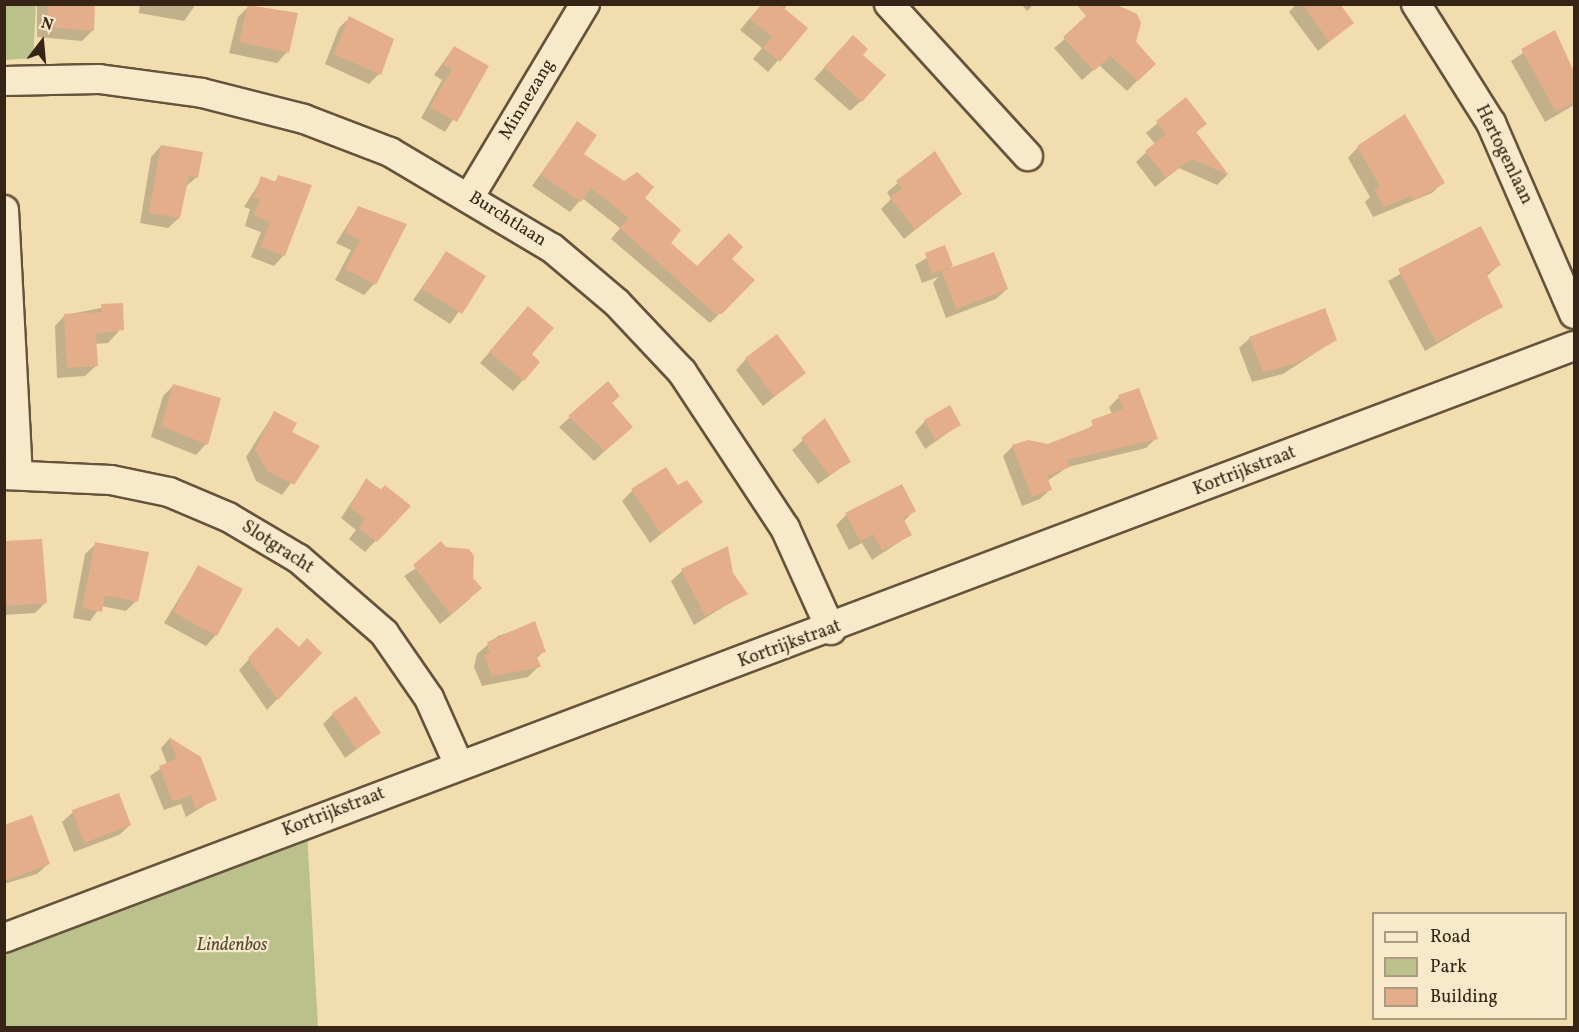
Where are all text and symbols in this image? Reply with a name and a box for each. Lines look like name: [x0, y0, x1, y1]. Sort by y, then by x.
north arrow: [12, 12, 72, 72]
text: N: [38, 13, 56, 37]
street label: Minnezang: [496, 56, 560, 144]
street label: Hertogenlaan: [1470, 102, 1536, 208]
street label: Burchtlaan: [464, 188, 550, 252]
street label: Kortrijkstraat: [1191, 443, 1299, 501]
street label: Slotgracht: [237, 517, 317, 579]
street label: Kortrijkstraat: [735, 616, 845, 674]
street label: Kortrijkstraat: [280, 784, 388, 842]
legend: [1372, 912, 1567, 1020]
text: Road: [1430, 925, 1471, 950]
park label: Lindenbos: [197, 935, 267, 957]
text: Park: [1430, 955, 1467, 980]
text: Building: [1430, 985, 1498, 1010]

